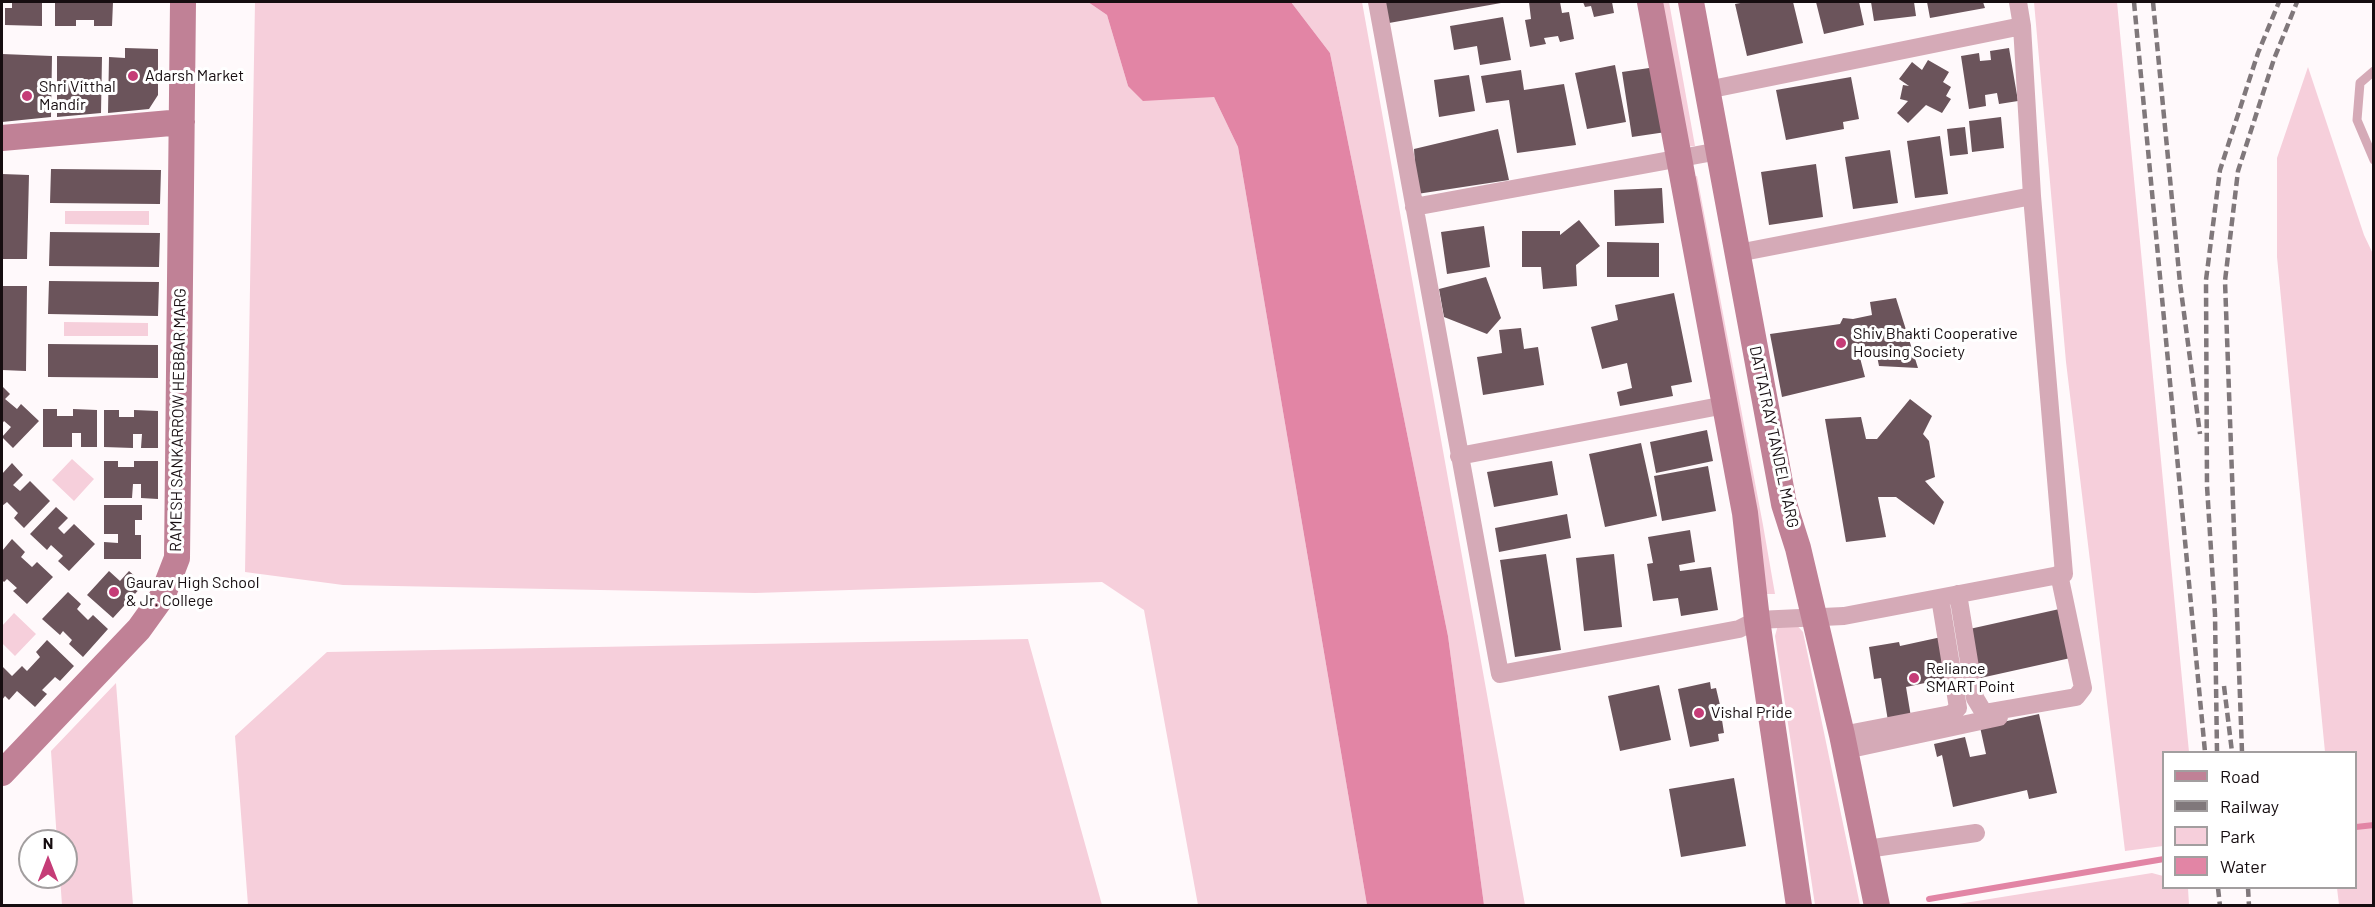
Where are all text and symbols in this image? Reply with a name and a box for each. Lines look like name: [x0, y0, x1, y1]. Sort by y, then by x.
place label: Adarsh Market: [145, 66, 244, 86]
marker: Adarsh Market: [126, 69, 140, 83]
place label: Shri Vitthal Mandir: [39, 77, 116, 115]
marker: Shri Vitthal Mandir: [20, 89, 34, 103]
street label: RAMESH SANKARROW HEBBAR MARG: [166, 288, 190, 552]
place label: Shiv Bhakti Cooperative Housing Society: [1853, 324, 2018, 362]
marker: Shiv Bhakti Cooperative Housing Society: [1834, 336, 1848, 350]
street label: DATTATRAY TANDEL MARG: [1745, 344, 1803, 530]
place label: Gaurav High School & Jr. College: [126, 573, 259, 611]
marker: Gaurav High School & Jr. College: [107, 585, 121, 599]
place label: Reliance SMART Point: [1926, 659, 2015, 697]
marker: Reliance SMART Point: [1907, 671, 1921, 685]
place label: Vishal Pride: [1711, 703, 1793, 723]
marker: Vishal Pride: [1692, 706, 1706, 720]
legend: [2162, 751, 2357, 889]
text: Road: [2220, 765, 2260, 787]
text: Railway: [2220, 795, 2279, 817]
text: Park: [2220, 825, 2255, 847]
north arrow: [18, 829, 78, 889]
text: N: [43, 833, 53, 852]
text: Water: [2220, 855, 2267, 877]

